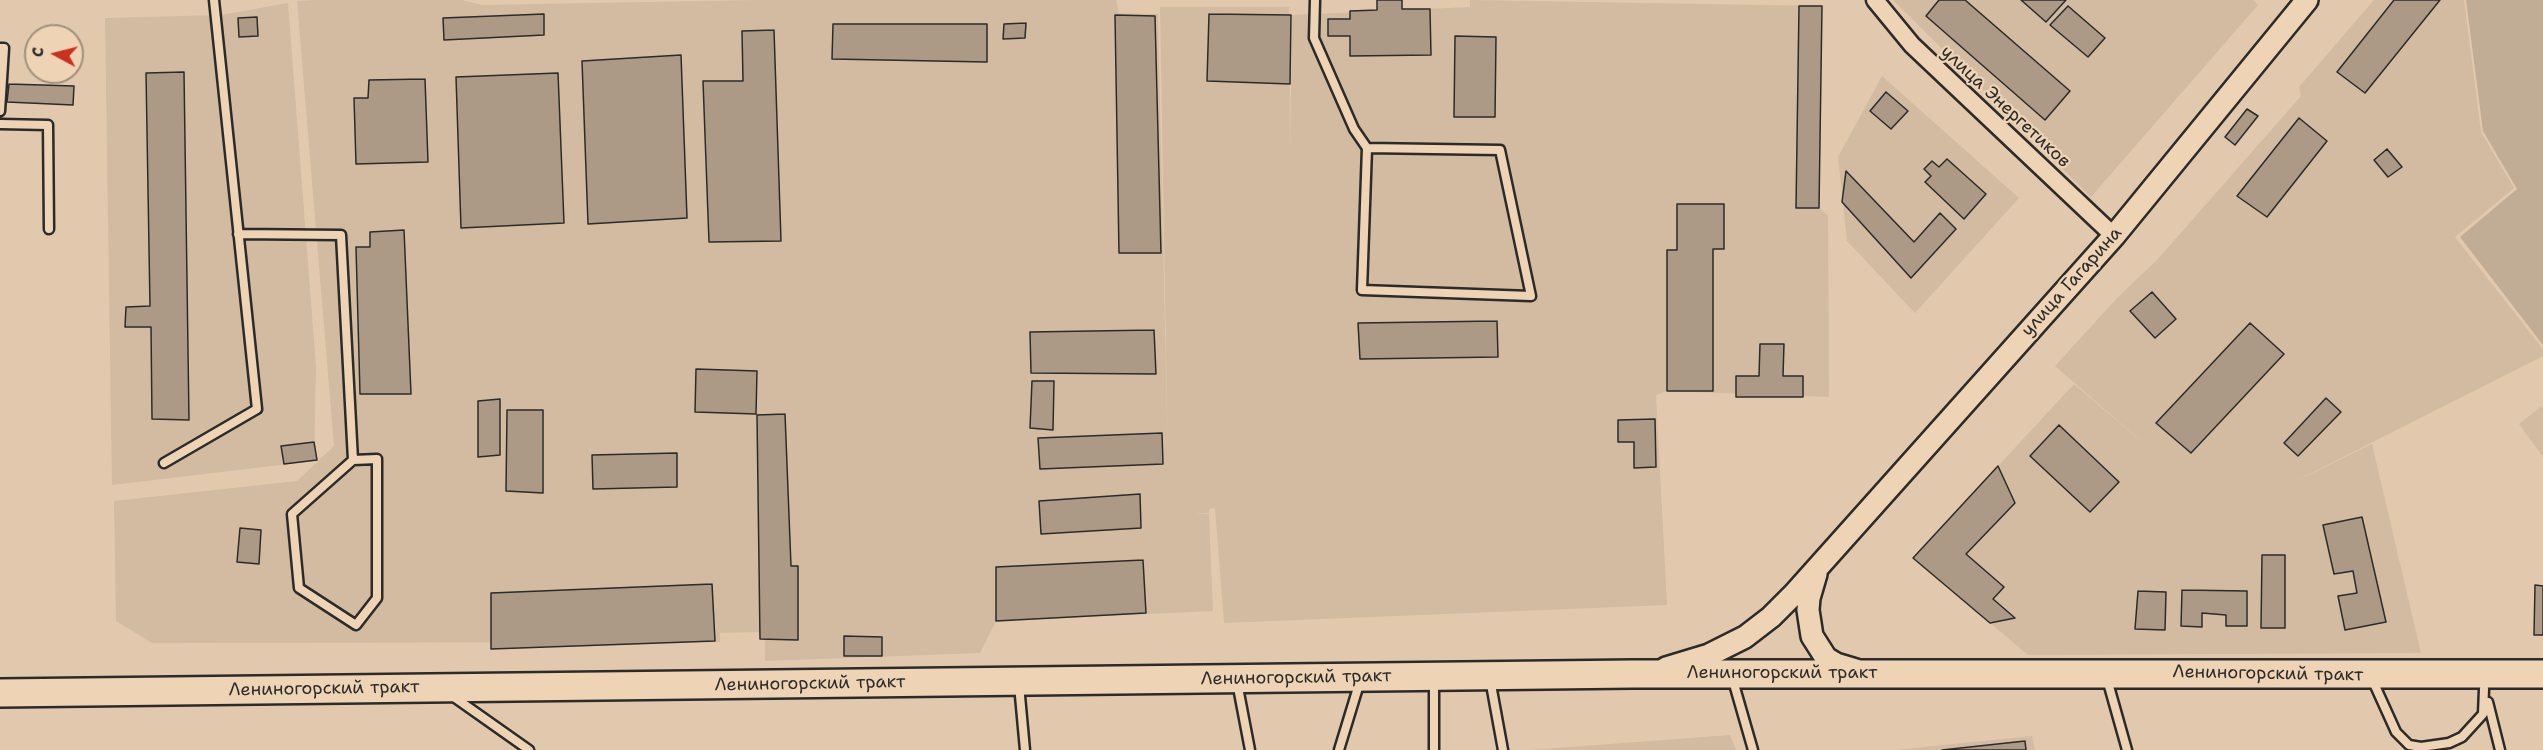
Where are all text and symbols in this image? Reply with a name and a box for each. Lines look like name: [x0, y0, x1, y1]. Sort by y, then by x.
north arrow: [24, 24, 84, 84]
street label: улица Энергетиков: [1936, 41, 2074, 173]
text: С: [27, 46, 49, 58]
street label: улица Гагарина: [2017, 223, 2127, 341]
street label: Лениногорский тракт: [1687, 662, 1877, 684]
street label: Лениногорский тракт: [2172, 662, 2364, 686]
street label: Лениногорский тракт: [1200, 666, 1392, 690]
street label: Лениногорский тракт: [714, 672, 906, 696]
street label: Лениногорский тракт: [228, 677, 420, 701]

